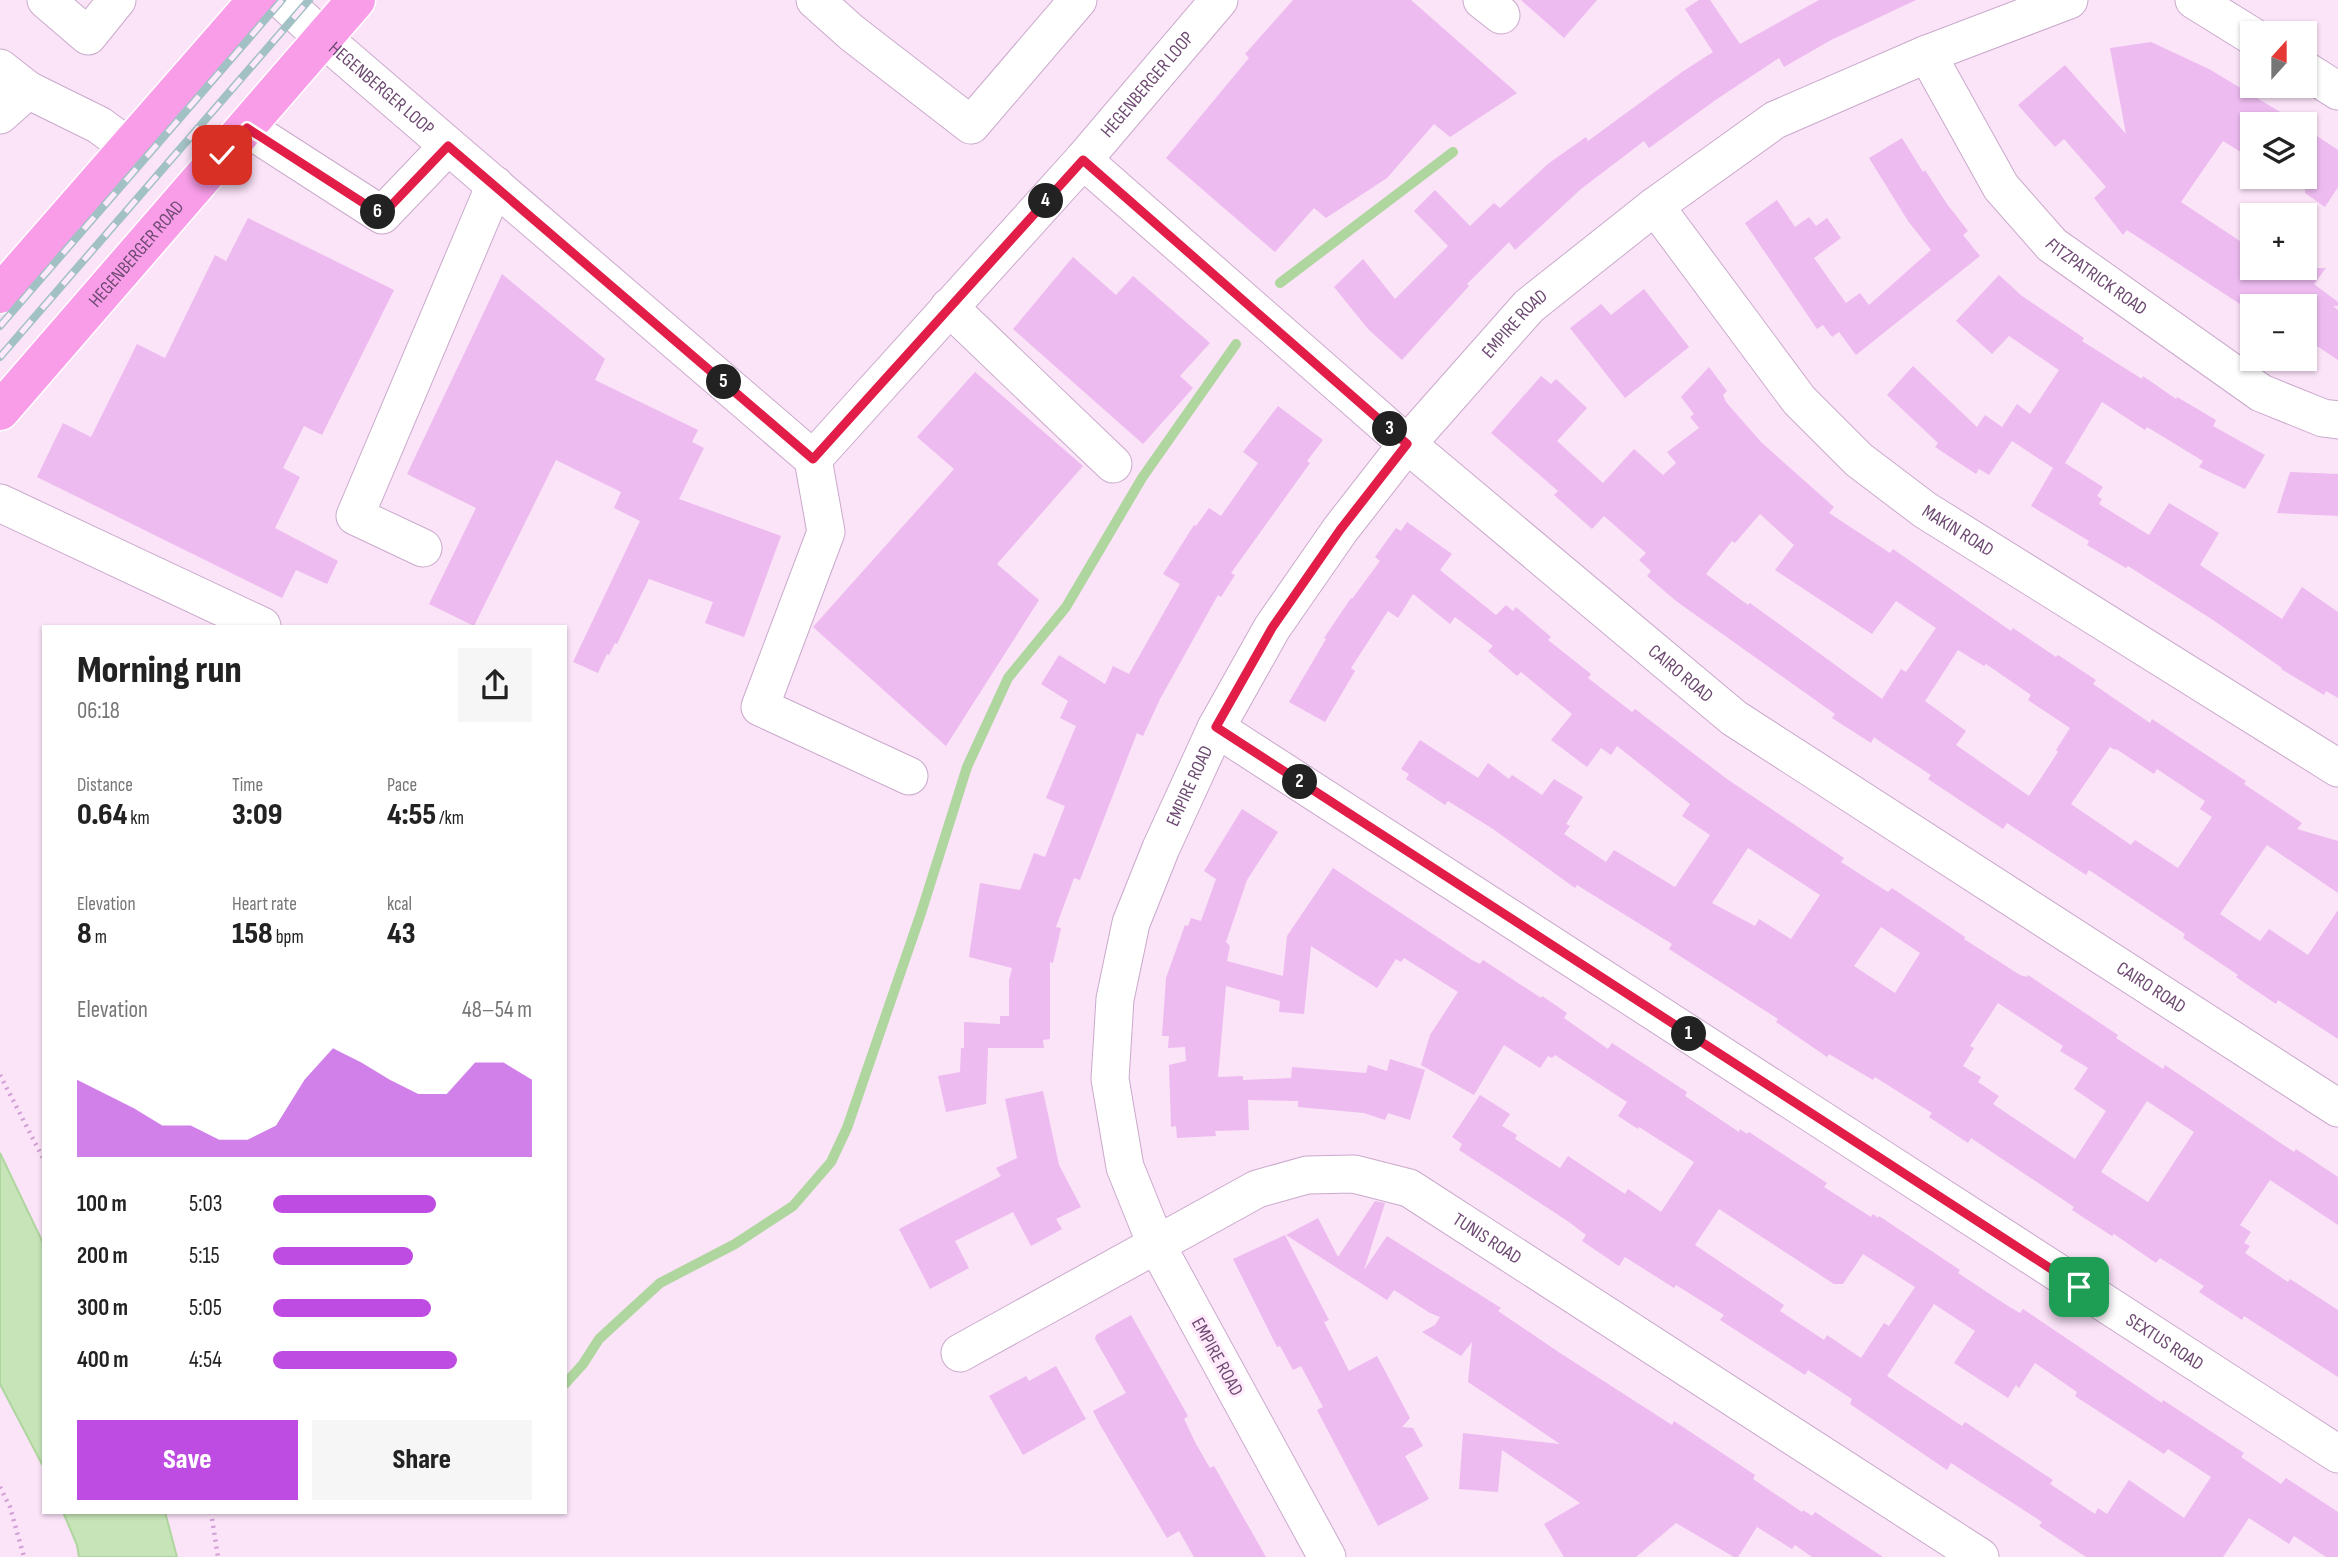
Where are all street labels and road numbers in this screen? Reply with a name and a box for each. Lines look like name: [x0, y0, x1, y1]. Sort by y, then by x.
street label: HEGENBERGER LOOP: [1096, 27, 1199, 142]
street label: HEGENBERGER LOOP: [324, 37, 439, 140]
street label: HEGENBERGER ROAD: [84, 196, 189, 312]
street label: FITZPATRICK ROAD: [2040, 234, 2152, 320]
street label: EMPIRE ROAD: [1477, 284, 1552, 363]
street label: MAKIN ROAD: [1918, 500, 1998, 561]
street label: CAIRO ROAD: [1644, 640, 1718, 707]
street label: EMPIRE ROAD: [1161, 742, 1218, 830]
street label: CAIRO ROAD: [2112, 957, 2190, 1018]
street label: TUNIS ROAD: [1448, 1208, 1526, 1269]
street label: SEXTUS ROAD: [2122, 1308, 2208, 1375]
street label: EMPIRE ROAD: [1186, 1314, 1248, 1400]

